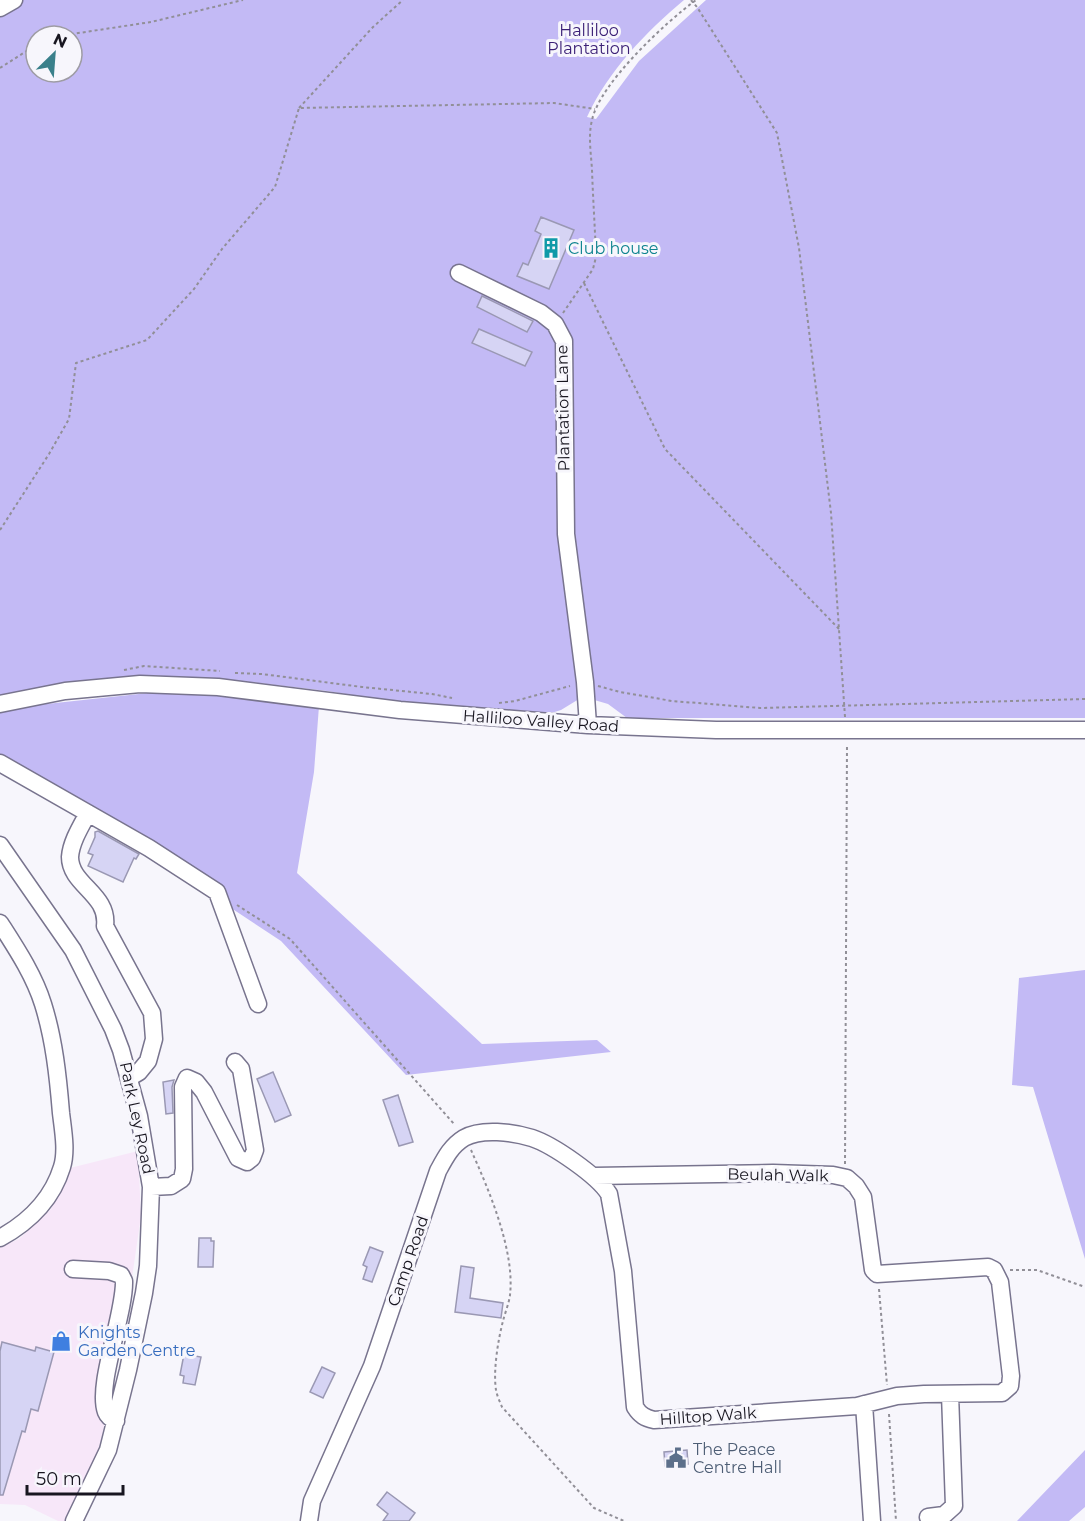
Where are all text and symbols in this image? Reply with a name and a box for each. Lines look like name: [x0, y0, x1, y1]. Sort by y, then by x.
park label: Halliloo Plantation: [547, 21, 631, 58]
north arrow: [24, 24, 84, 84]
text: N: [50, 30, 70, 52]
building icon: Club house: [539, 236, 563, 260]
place label: Club house: [568, 239, 659, 258]
street label: Plantation Lane: [552, 344, 574, 472]
street label: Halliloo Valley Road: [462, 706, 620, 736]
street label: Park Ley Road: [116, 1060, 158, 1176]
street label: Beulah Walk: [727, 1165, 829, 1185]
street label: Camp Road: [384, 1213, 432, 1309]
place label: Knights Garden Centre: [78, 1323, 195, 1360]
shop icon: Knights Garden Centre: [49, 1329, 73, 1353]
street label: Hilltop Walk: [659, 1403, 758, 1429]
place label: The Peace Centre Hall: [693, 1440, 782, 1477]
public building icon: The Peace Centre Hall: [664, 1446, 688, 1470]
scale bar: [27, 1458, 123, 1496]
text: 50 m: [36, 1468, 82, 1490]

